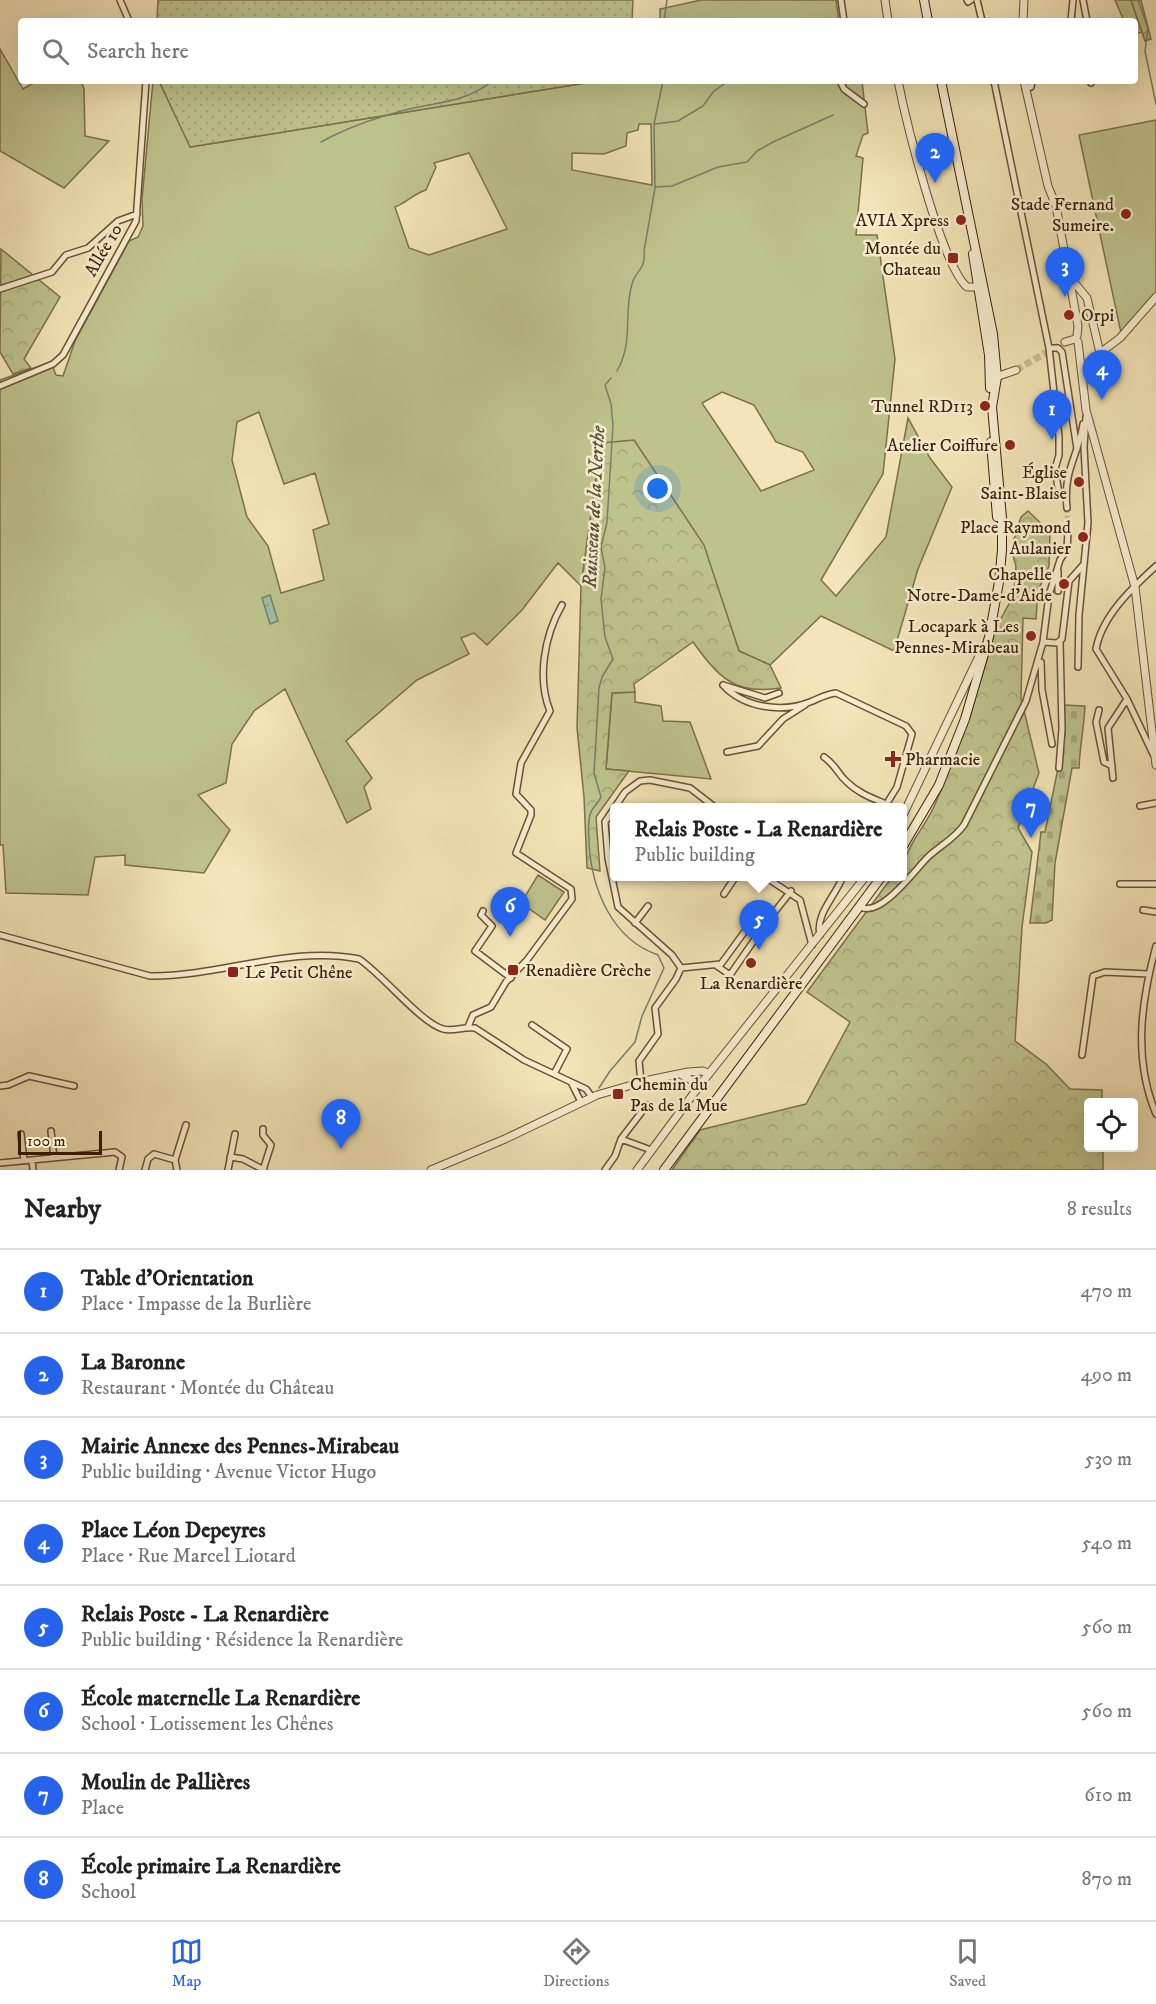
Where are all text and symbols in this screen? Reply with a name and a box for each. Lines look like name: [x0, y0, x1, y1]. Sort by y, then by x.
search box: [18, 18, 1138, 84]
icon: search: [39, 35, 72, 68]
text: Search here: [87, 38, 189, 65]
pin: 2: [916, 134, 954, 183]
place label: Stade Fernand Sumeire.: [1011, 194, 1114, 237]
marker: Stade Fernand Sumeire.: [1119, 207, 1133, 221]
place label: AVIA Xpress: [856, 210, 949, 232]
marker: AVIA Xpress: [954, 213, 968, 227]
street label: Allée 10: [80, 220, 128, 281]
place label: Montée du Chateau: [865, 238, 941, 281]
pin: 3: [1046, 248, 1084, 297]
marker: Montée du Chateau: [946, 251, 960, 265]
place label: Orpi: [1081, 305, 1114, 327]
marker: Orpi: [1062, 308, 1076, 322]
pin: 4: [1082, 350, 1122, 400]
pin: 1: [1032, 390, 1072, 440]
place label: Tunnel RD113: [871, 396, 973, 418]
marker: Tunnel RD113: [978, 399, 992, 413]
water label: Ruisseau de la Nerthe: [578, 424, 611, 590]
place label: Atelier Coiffure: [887, 435, 998, 457]
marker: Atelier Coiffure: [1003, 438, 1017, 452]
place label: Église Saint-Blaise: [980, 462, 1067, 505]
your location: [643, 474, 672, 503]
marker: Église Saint-Blaise: [1072, 475, 1086, 489]
place label: Place Raymond Aulanier: [960, 517, 1071, 560]
marker: Place Raymond Aulanier: [1076, 530, 1090, 544]
place label: Chapelle Notre-Dame-d'Aide: [907, 564, 1052, 607]
marker: Chapelle Notre-Dame-d'Aide: [1057, 577, 1071, 591]
place label: Locapark à Les Pennes-Mirabeau: [894, 616, 1019, 659]
marker: Locapark à Les Pennes-Mirabeau: [1024, 629, 1038, 643]
place label: Pharmacie: [905, 749, 980, 771]
marker: Pharmacie: [886, 752, 900, 766]
pin: 7: [1012, 788, 1050, 838]
popup: [610, 803, 907, 881]
text: Relais Poste - La Renardière: [635, 816, 882, 843]
text: Public building: [635, 843, 755, 868]
pin: 6: [490, 888, 530, 937]
pin: 5: [740, 900, 778, 950]
marker: La Renardière: [744, 956, 758, 970]
place label: Renadière Crèche: [525, 960, 651, 982]
place label: Le Petit Chêne: [245, 962, 353, 984]
marker: Renadière Crèche: [506, 963, 520, 977]
marker: Le Petit Chêne: [226, 965, 240, 979]
place label: La Renardière: [700, 973, 802, 995]
place label: Chemin du Pas de la Mue: [630, 1074, 728, 1117]
marker: Chemin du Pas de la Mue: [611, 1087, 625, 1101]
map controls: [1084, 1098, 1138, 1152]
button: locate: [1084, 1098, 1138, 1152]
pin: 8: [322, 1100, 360, 1149]
scale bar: [18, 1128, 102, 1156]
text: 100 m: [27, 1131, 66, 1151]
text: Nearby: [24, 1193, 101, 1226]
text: 8 results: [1067, 1197, 1132, 1222]
text: Table d'Orientation: [81, 1265, 253, 1292]
text: 1: [40, 1279, 47, 1304]
text: 470 m: [1081, 1279, 1132, 1304]
text: Place · Impasse de la Burlière: [81, 1292, 311, 1317]
text: La Baronne: [81, 1349, 185, 1376]
text: 2: [39, 1363, 48, 1388]
text: 490 m: [1080, 1363, 1132, 1388]
text: Restaurant · Montée du Château: [81, 1376, 334, 1401]
text: Mairie Annexe des Pennes-Mirabeau: [81, 1433, 399, 1460]
text: 3: [40, 1447, 47, 1472]
text: 530 m: [1085, 1447, 1132, 1472]
text: Public building · Avenue Victor Hugo: [81, 1460, 376, 1485]
text: Place Léon Depeyres: [81, 1517, 266, 1544]
text: 4: [38, 1531, 49, 1556]
text: 540 m: [1082, 1531, 1132, 1556]
text: Place · Rue Marcel Liotard: [81, 1544, 296, 1569]
text: Relais Poste - La Renardière: [81, 1601, 329, 1628]
text: 5: [39, 1615, 48, 1640]
text: 560 m: [1082, 1615, 1132, 1640]
text: Public building · Résidence la Renardière: [81, 1628, 403, 1653]
text: École maternelle La Renardière: [81, 1685, 360, 1712]
text: 6: [38, 1699, 49, 1724]
text: 560 m: [1082, 1699, 1132, 1724]
text: School · Lotissement les Chênes: [81, 1712, 333, 1737]
text: Moulin de Pallières: [81, 1769, 250, 1796]
text: 7: [38, 1783, 49, 1808]
text: 610 m: [1084, 1783, 1132, 1808]
text: Place: [81, 1796, 124, 1821]
text: École primaire La Renardière: [81, 1853, 341, 1880]
text: 8: [38, 1867, 49, 1892]
text: 870 m: [1081, 1867, 1132, 1892]
text: School: [81, 1880, 136, 1905]
tab: Map: [170, 1935, 203, 1991]
tab: Directions: [543, 1935, 609, 1991]
tab: Saved: [949, 1935, 986, 1991]

